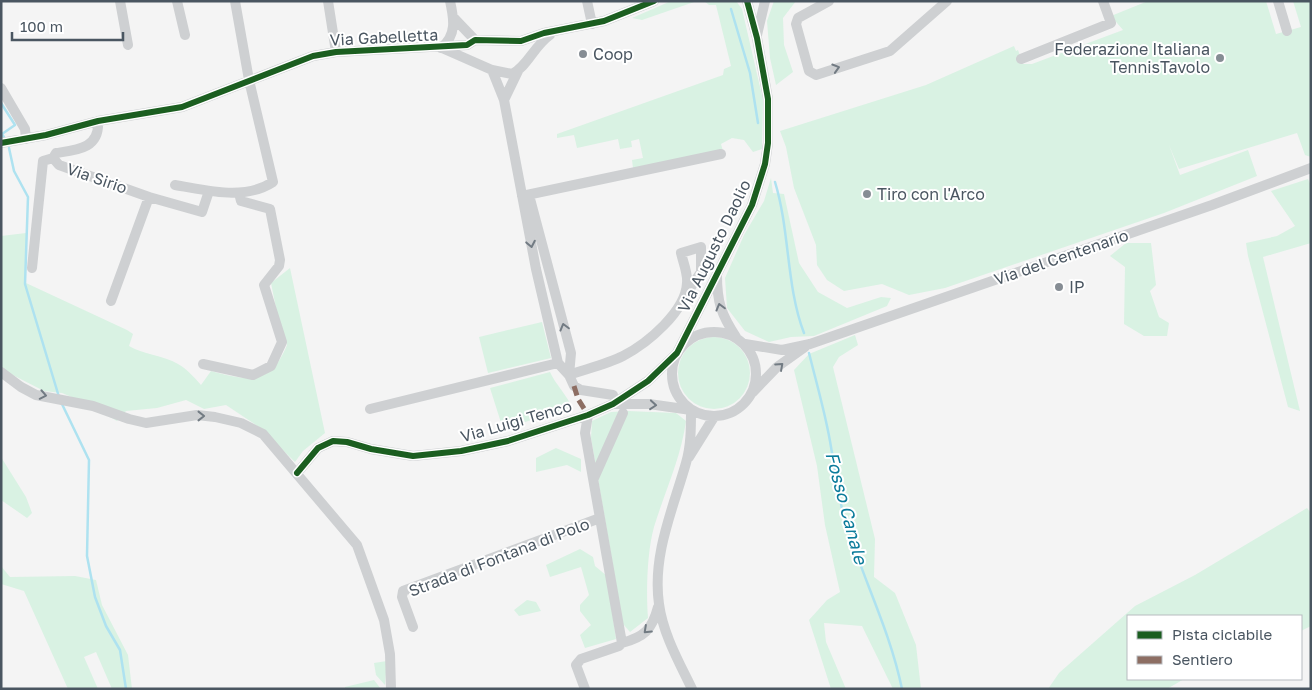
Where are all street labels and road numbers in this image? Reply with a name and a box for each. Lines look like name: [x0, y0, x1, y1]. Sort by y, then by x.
street label: Via Gabelletta: [329, 24, 439, 50]
street label: Via Sirio: [64, 158, 130, 198]
street label: Via Augusto Daolio: [673, 176, 755, 316]
street label: Via del Centenario: [991, 225, 1131, 289]
street label: Via Luigi Tenco: [458, 396, 574, 446]
street label: Strada di Fontana di Polo: [406, 513, 592, 601]

